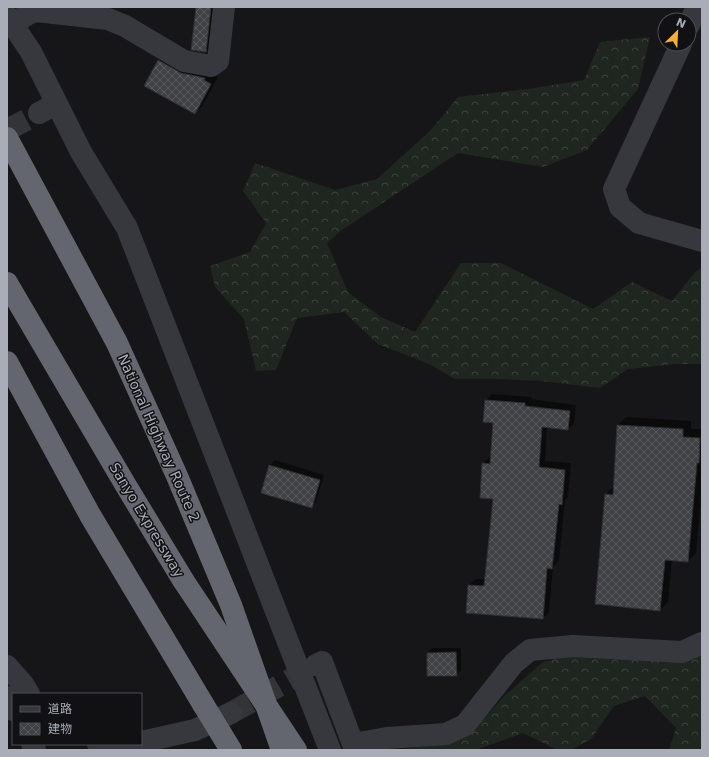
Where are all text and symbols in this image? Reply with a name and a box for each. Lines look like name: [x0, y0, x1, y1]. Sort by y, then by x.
north arrow: [657, 12, 697, 52]
text: N: [674, 16, 688, 31]
street label: National Highway Route 2: [115, 352, 203, 524]
street label: Sanyo Expressway: [107, 460, 187, 580]
legend: [12, 693, 142, 745]
text: 道路: [48, 702, 72, 716]
text: 建物: [48, 722, 72, 736]

